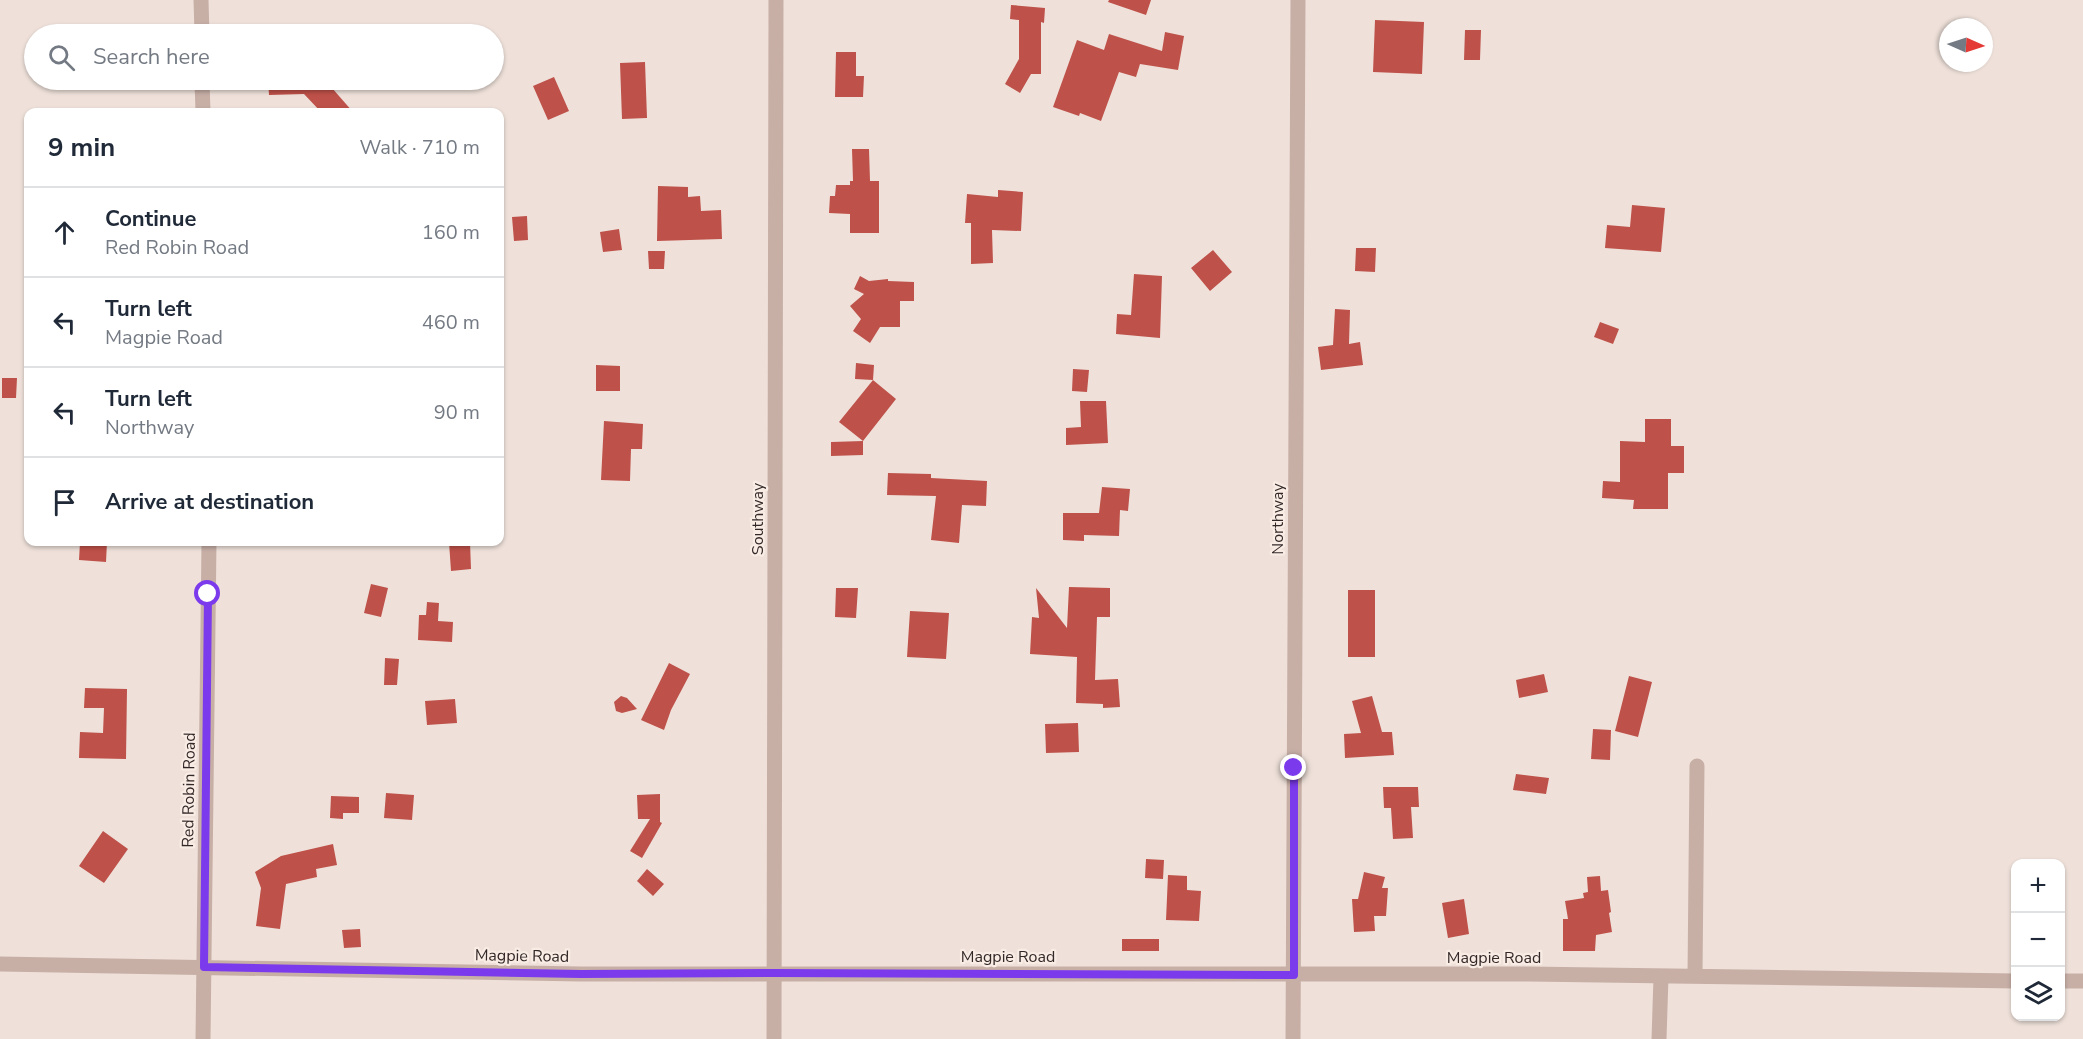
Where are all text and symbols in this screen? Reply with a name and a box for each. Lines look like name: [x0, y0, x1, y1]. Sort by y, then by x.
north arrow: [1939, 18, 1993, 72]
search box: [24, 24, 504, 90]
icon: search: [45, 41, 78, 74]
text: Search here: [93, 42, 210, 72]
text: 9 min: [48, 130, 115, 165]
text: Walk · 710 m: [360, 134, 480, 161]
text: Continue: [105, 204, 196, 234]
icon: ahead: [48, 216, 81, 249]
text: 160 m: [422, 219, 480, 246]
text: Red Robin Road: [105, 234, 249, 261]
text: Turn left: [105, 294, 192, 324]
icon: left: [48, 306, 81, 339]
text: 460 m: [422, 309, 480, 336]
text: Magpie Road: [105, 324, 223, 351]
text: Turn left: [105, 384, 192, 414]
icon: left: [48, 396, 81, 429]
text: 90 m: [434, 399, 480, 426]
text: Northway: [105, 414, 194, 441]
street label: Southway: [747, 482, 769, 555]
street label: Northway: [1267, 483, 1289, 555]
icon: arrive: [48, 486, 81, 519]
text: Arrive at destination: [105, 487, 314, 517]
route start: [194, 580, 220, 606]
street label: Red Robin Road: [177, 732, 201, 848]
route end: [1280, 754, 1306, 780]
map controls: [2011, 859, 2065, 1021]
button: +: [2011, 859, 2065, 913]
button: −: [2011, 913, 2065, 967]
street label: Magpie Road: [475, 944, 569, 968]
street label: Magpie Road: [961, 946, 1055, 968]
street label: Magpie Road: [1447, 947, 1541, 969]
button: layers: [2011, 967, 2065, 1021]

